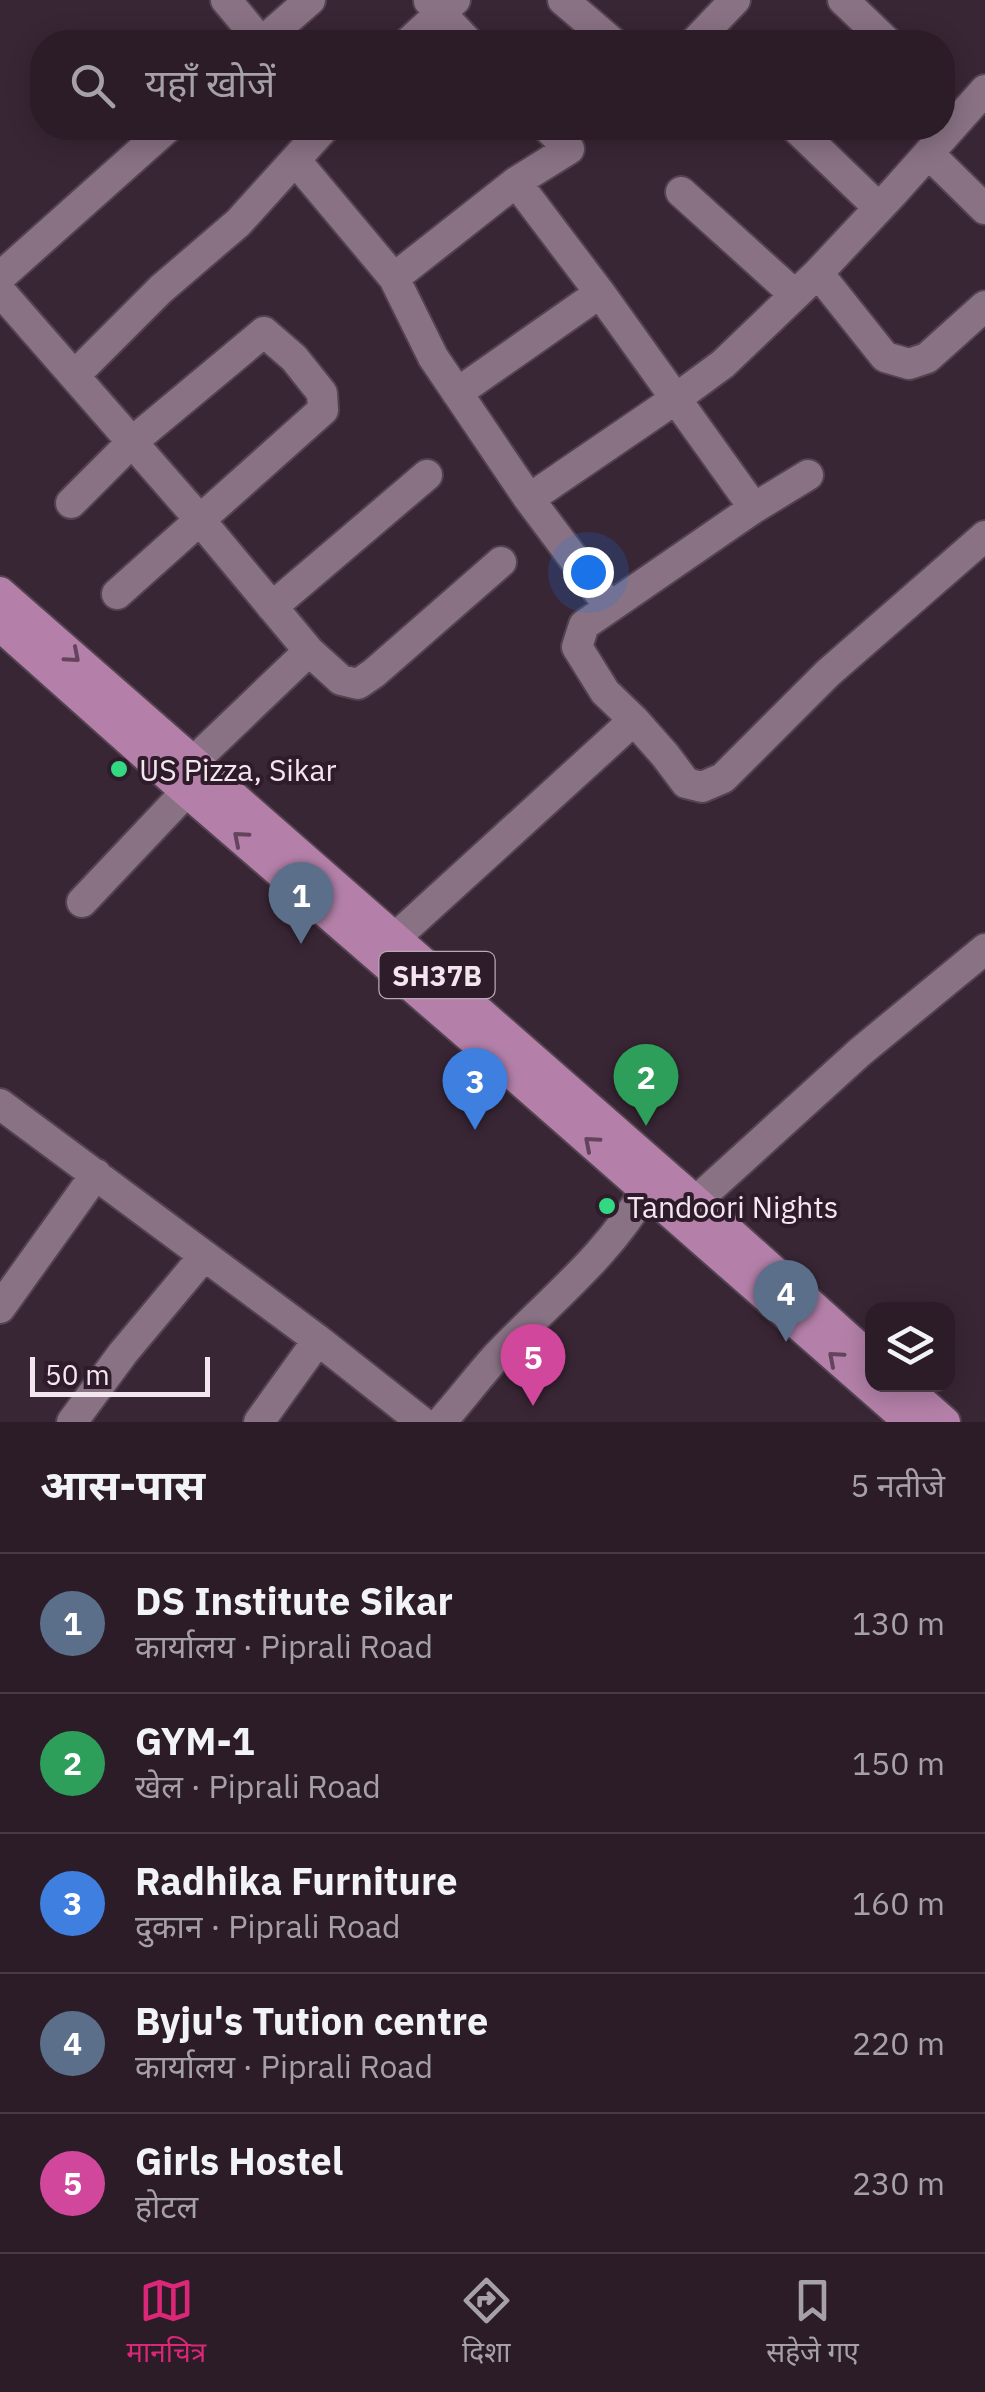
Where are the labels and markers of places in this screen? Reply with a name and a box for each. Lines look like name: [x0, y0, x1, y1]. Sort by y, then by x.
place label: US Pizza, Sikar: [139, 750, 337, 789]
marker: US Pizza, Sikar: [108, 758, 130, 780]
pin: 1: [268, 862, 334, 944]
pin: 2: [614, 1044, 678, 1126]
pin: 3: [442, 1048, 508, 1130]
place label: Tandoori Nights: [627, 1187, 838, 1226]
marker: Tandoori Nights: [596, 1195, 618, 1217]
pin: 4: [754, 1260, 818, 1342]
pin: 5: [500, 1324, 566, 1406]

